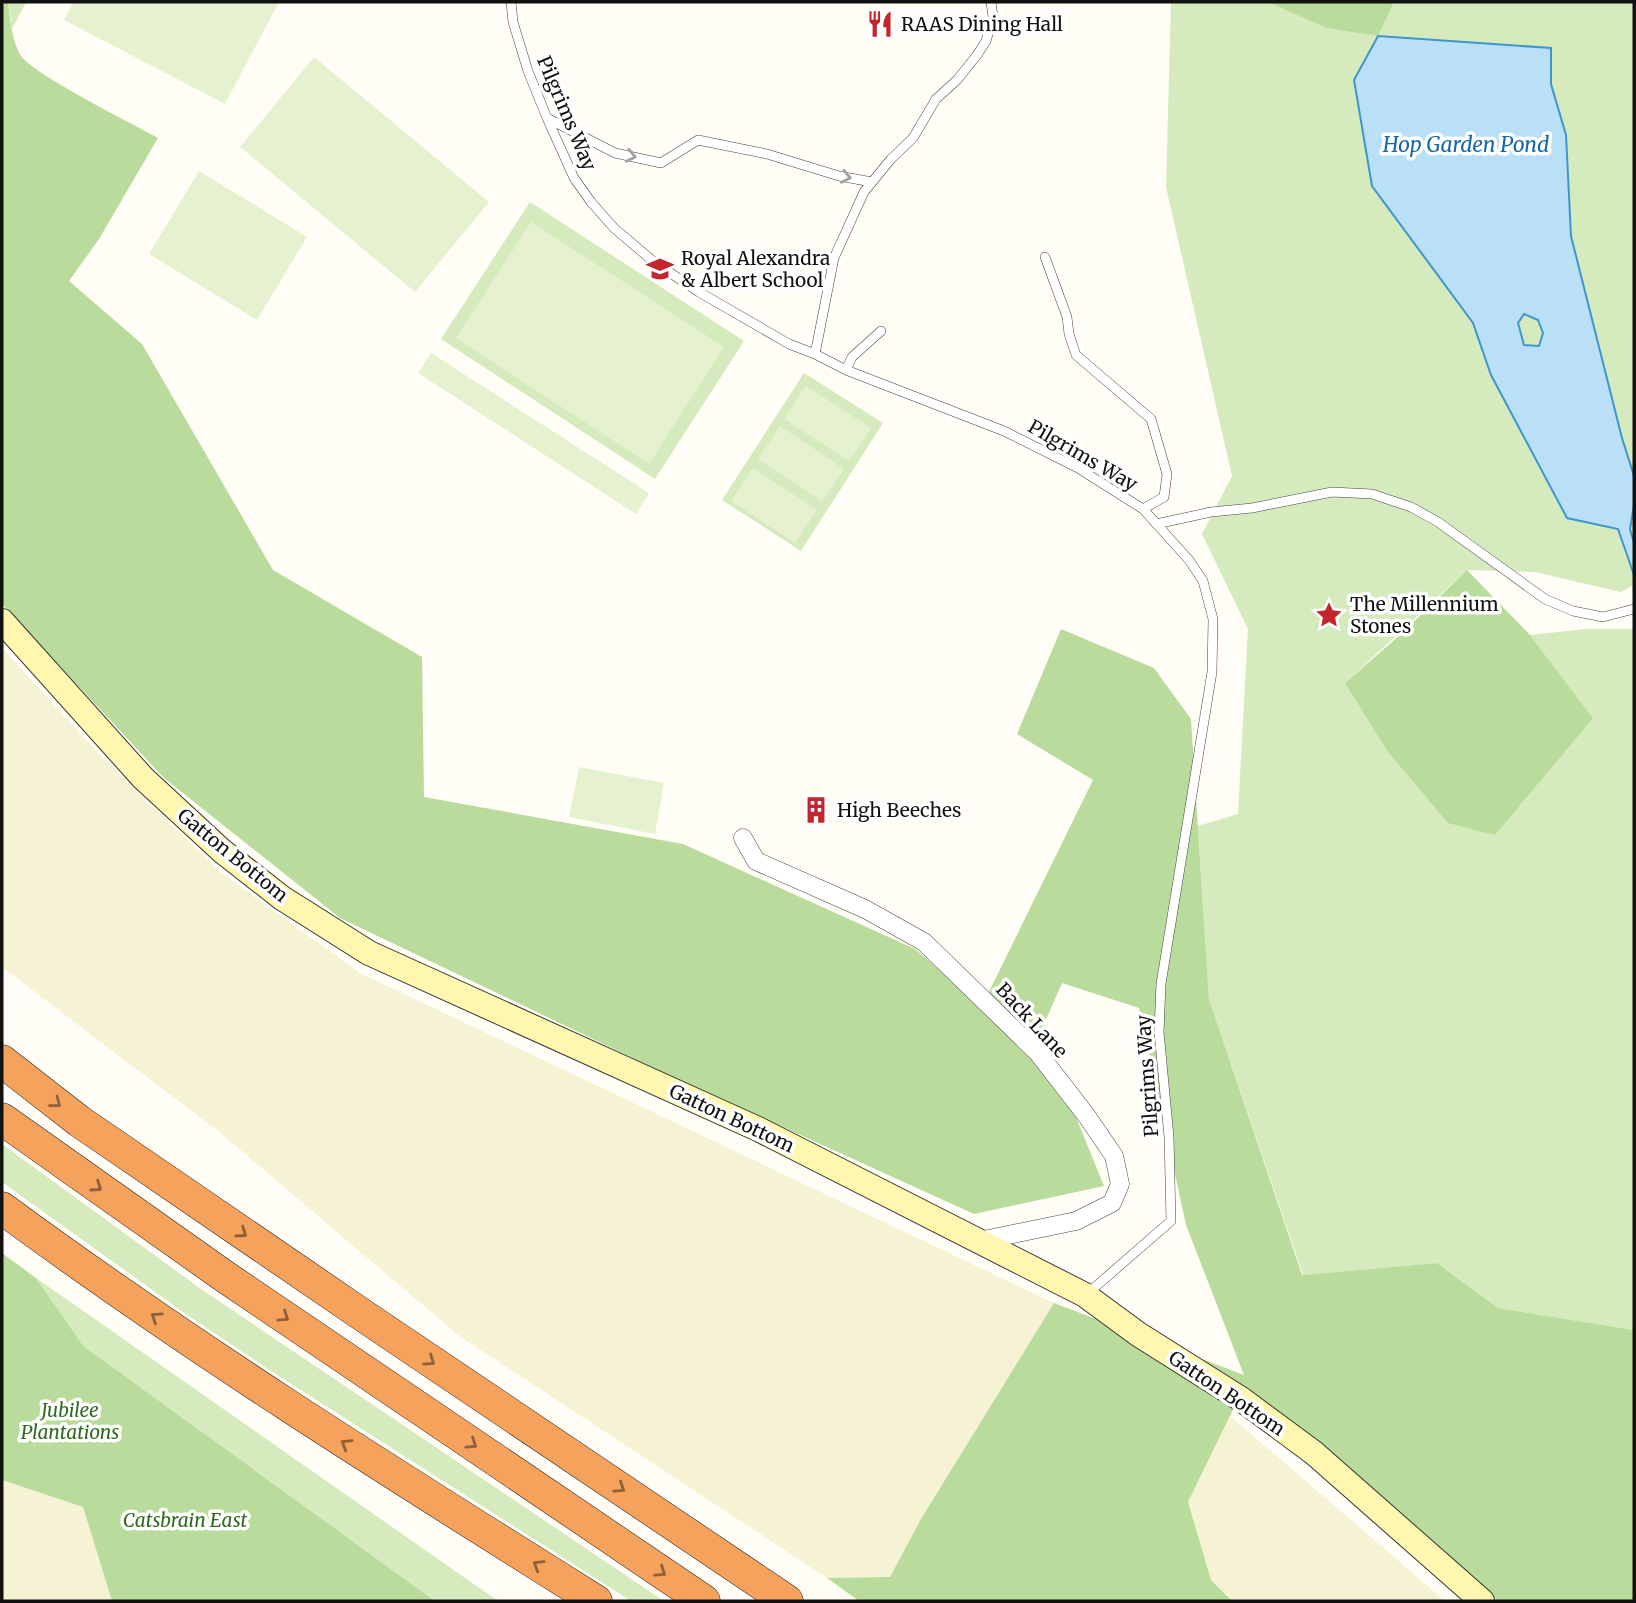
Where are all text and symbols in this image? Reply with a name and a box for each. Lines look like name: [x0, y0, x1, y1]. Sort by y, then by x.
restaurant icon: RAAS Dining Hall: [865, 9, 895, 39]
place label: RAAS Dining Hall: [901, 12, 1063, 36]
street label: Pilgrims Way: [532, 52, 602, 174]
water label: Hop Garden Pond: [1382, 131, 1549, 158]
one-way arrow: [625, 148, 637, 163]
one-way arrow: [840, 169, 852, 184]
place label: Royal Alexandra & Albert School: [681, 246, 830, 292]
school or university icon: Royal Alexandra & Albert School: [645, 254, 675, 284]
street label: Pilgrims Way: [1024, 414, 1142, 496]
place label: The Millennium Stones: [1350, 592, 1499, 638]
place icon: The Millennium Stones: [1314, 600, 1344, 630]
building icon: High Beeches: [801, 795, 831, 825]
place label: High Beeches: [837, 798, 961, 822]
street label: Gatton Bottom: [173, 803, 293, 907]
street label: Back Lane: [991, 977, 1073, 1063]
street label: Pilgrims Way: [1131, 1014, 1163, 1138]
street label: Gatton Bottom: [666, 1079, 799, 1158]
one-way arrow: [48, 1094, 61, 1107]
one-way arrow: [89, 1179, 102, 1191]
one-way arrow: [235, 1225, 248, 1238]
one-way arrow: [276, 1308, 289, 1321]
one-way arrow: [151, 1312, 164, 1325]
street label: Gatton Bottom: [1164, 1345, 1290, 1441]
one-way arrow: [423, 1353, 436, 1366]
park label: Jubilee Plantations: [21, 1398, 119, 1444]
one-way arrow: [465, 1436, 478, 1449]
one-way arrow: [340, 1439, 353, 1452]
one-way arrow: [612, 1479, 625, 1492]
park label: Catsbrain East: [123, 1508, 248, 1532]
one-way arrow: [533, 1560, 546, 1573]
one-way arrow: [653, 1564, 666, 1576]

